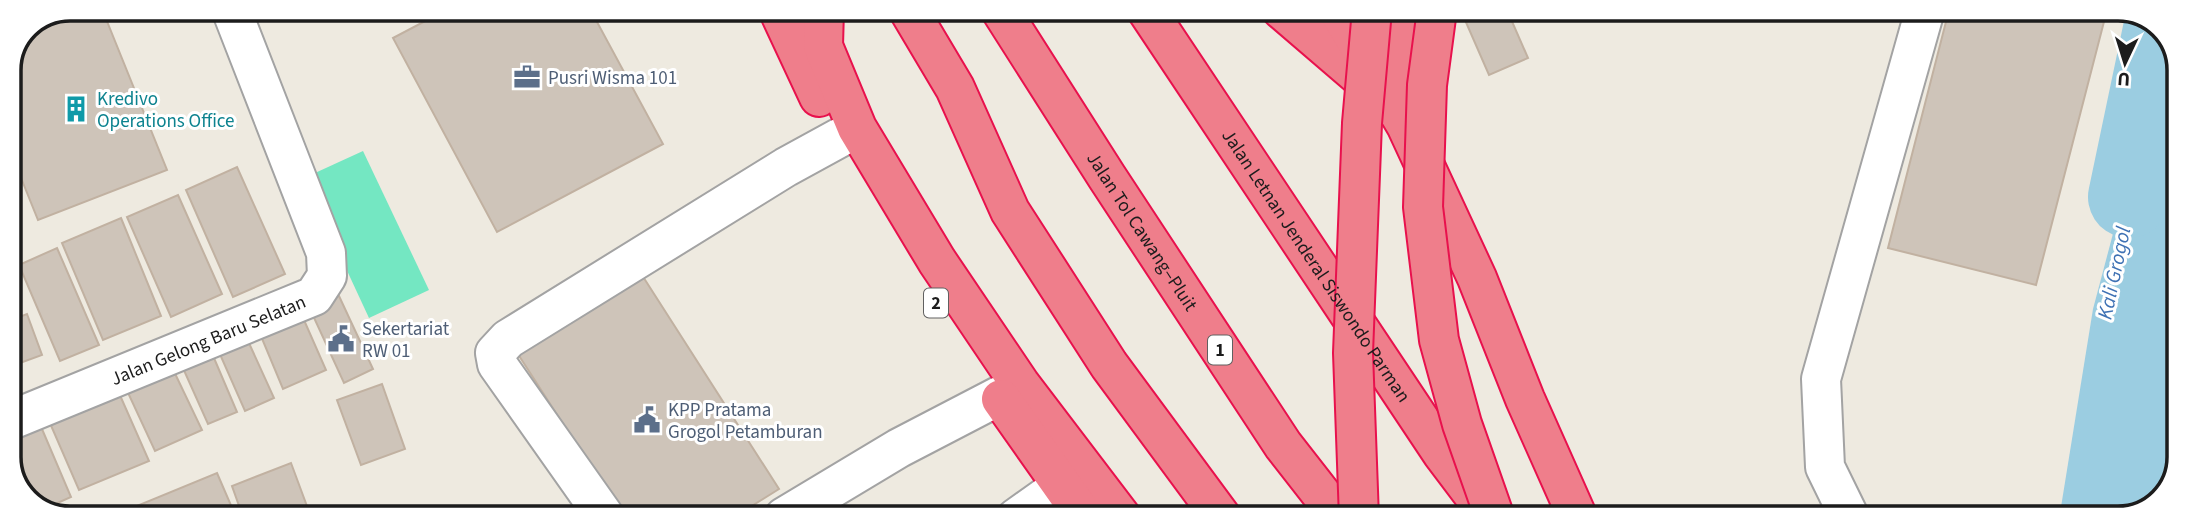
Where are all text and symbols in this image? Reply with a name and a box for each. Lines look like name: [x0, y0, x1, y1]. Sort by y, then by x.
north arrow: [2090, 28, 2160, 98]
office icon: Pusri Wisma 101: [512, 62, 542, 92]
place label: Pusri Wisma 101: [548, 65, 677, 92]
text: U: [2117, 65, 2131, 92]
place label: Kredivo Operations Office: [97, 86, 235, 135]
building icon: Kredivo Operations Office: [61, 94, 91, 124]
street label: Jalan Letnan Jenderal Siswondo Parman: [1215, 124, 1416, 408]
street label: Jalan Tol Cawang–Pluit: [1079, 147, 1204, 317]
water label: Kali Grogol: [2090, 223, 2139, 322]
road number: 2: [924, 288, 948, 318]
street label: Jalan Gelong Baru Selatan: [107, 289, 310, 393]
place label: Sekertariat RW 01: [362, 316, 450, 365]
public building icon: Sekertariat RW 01: [326, 324, 356, 354]
road number: 1: [1208, 336, 1232, 364]
place label: KPP Pratama Grogol Petamburan: [668, 397, 823, 446]
public building icon: KPP Pratama Grogol Petamburan: [632, 405, 662, 435]

